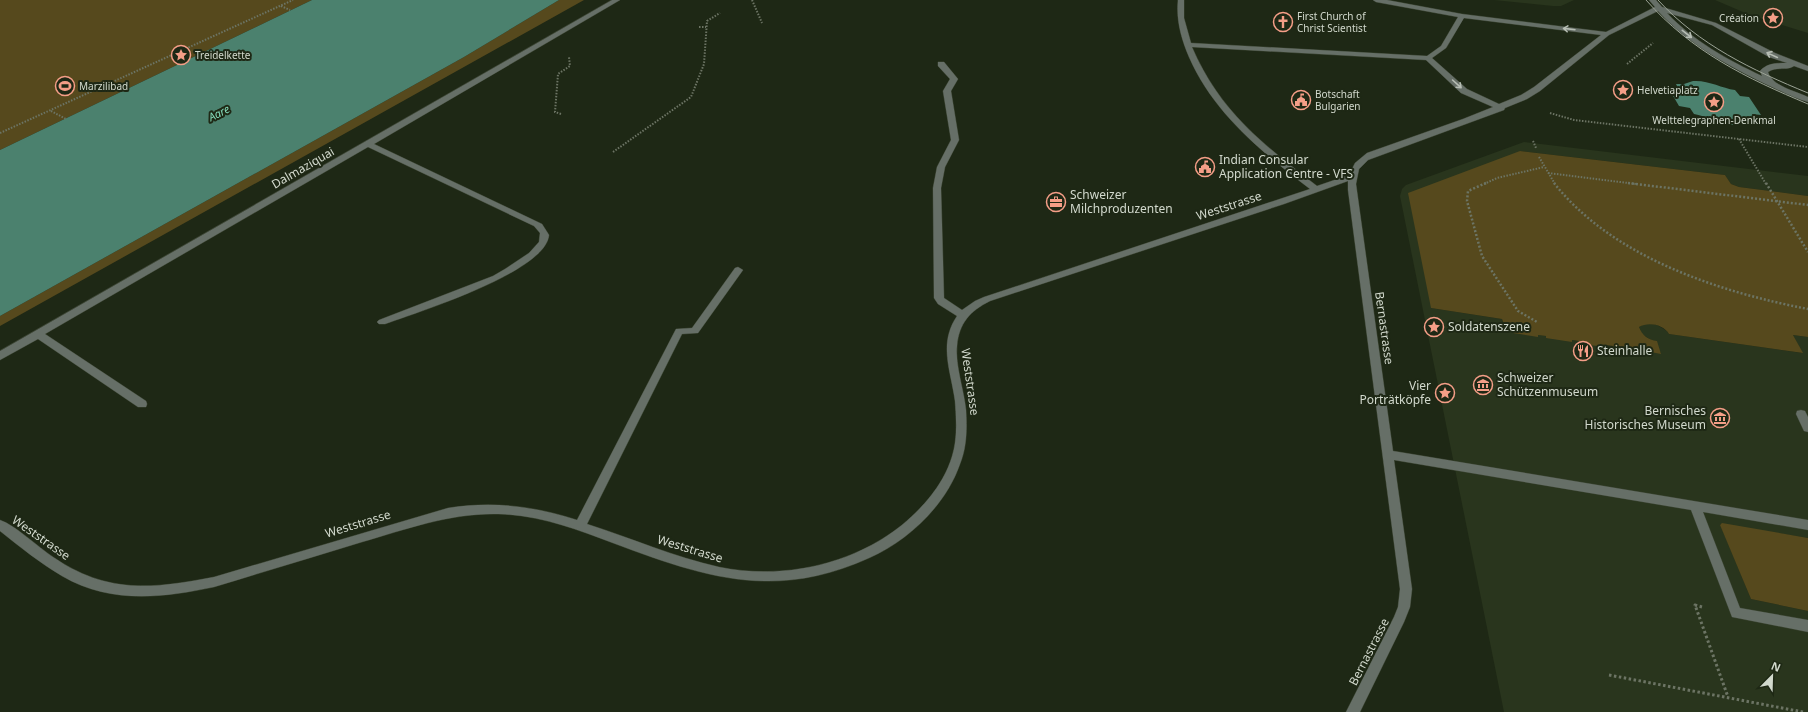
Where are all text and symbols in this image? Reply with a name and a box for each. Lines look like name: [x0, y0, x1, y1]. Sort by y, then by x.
place icon: Création: [1762, 7, 1784, 29]
place label: First Church of Christ Scientist: [1297, 9, 1367, 35]
church icon: First Church of Christ Scientist: [1272, 11, 1294, 33]
place label: Création: [1719, 11, 1759, 25]
one-way arrow: [1563, 25, 1576, 33]
one-way arrow: [1681, 30, 1692, 38]
place icon: Treidelkette: [170, 44, 192, 66]
place label: Treidelkette: [195, 48, 251, 62]
one-way arrow: [1766, 51, 1778, 58]
sports icon: Marzilibad: [54, 75, 76, 97]
place label: Marzilibad: [79, 79, 128, 93]
place icon: Helvetiaplatz: [1612, 79, 1634, 101]
one-way arrow: [1452, 80, 1462, 89]
place label: Helvetiaplatz: [1637, 83, 1698, 97]
place label: Botschaft Bulgarien: [1315, 87, 1361, 113]
public building icon: Botschaft Bulgarien: [1290, 89, 1312, 111]
place icon: Welttelegraphen-Denkmal: [1703, 91, 1725, 113]
water label: Aare: [205, 101, 232, 125]
place label: Welttelegraphen-Denkmal: [1652, 113, 1776, 127]
street label: Dalmaziquai: [268, 143, 337, 192]
place label: Indian Consular Application Centre - VFS: [1219, 151, 1353, 182]
public building icon: Indian Consular Application Centre - VFS: [1194, 156, 1216, 178]
place label: Schweizer Milchproduzenten: [1070, 186, 1173, 217]
street label: Weststrasse: [1194, 187, 1264, 224]
office icon: Schweizer Milchproduzenten: [1045, 191, 1067, 213]
street label: Bernastrasse: [1371, 290, 1398, 366]
place icon: Soldatenszene: [1423, 316, 1445, 338]
place label: Soldatenszene: [1448, 318, 1530, 335]
restaurant icon: Steinhalle: [1572, 340, 1594, 362]
place label: Steinhalle: [1597, 342, 1653, 359]
street label: Weststrasse: [957, 347, 984, 417]
place label: Schweizer Schützenmuseum: [1497, 369, 1598, 400]
museum icon: Schweizer Schützenmuseum: [1472, 374, 1494, 396]
place label: Vier Porträtköpfe: [1359, 377, 1431, 408]
place icon: Vier Porträtköpfe: [1434, 382, 1456, 404]
place label: Bernisches Historisches Museum: [1585, 402, 1706, 433]
museum icon: Bernisches Historisches Museum: [1709, 407, 1731, 429]
street label: Weststrasse: [323, 505, 393, 542]
street label: Weststrasse: [9, 511, 74, 564]
street label: Weststrasse: [655, 531, 725, 567]
street label: Bernastrasse: [1344, 615, 1393, 688]
north arrow: [1752, 656, 1792, 696]
text: N: [1769, 658, 1783, 675]

